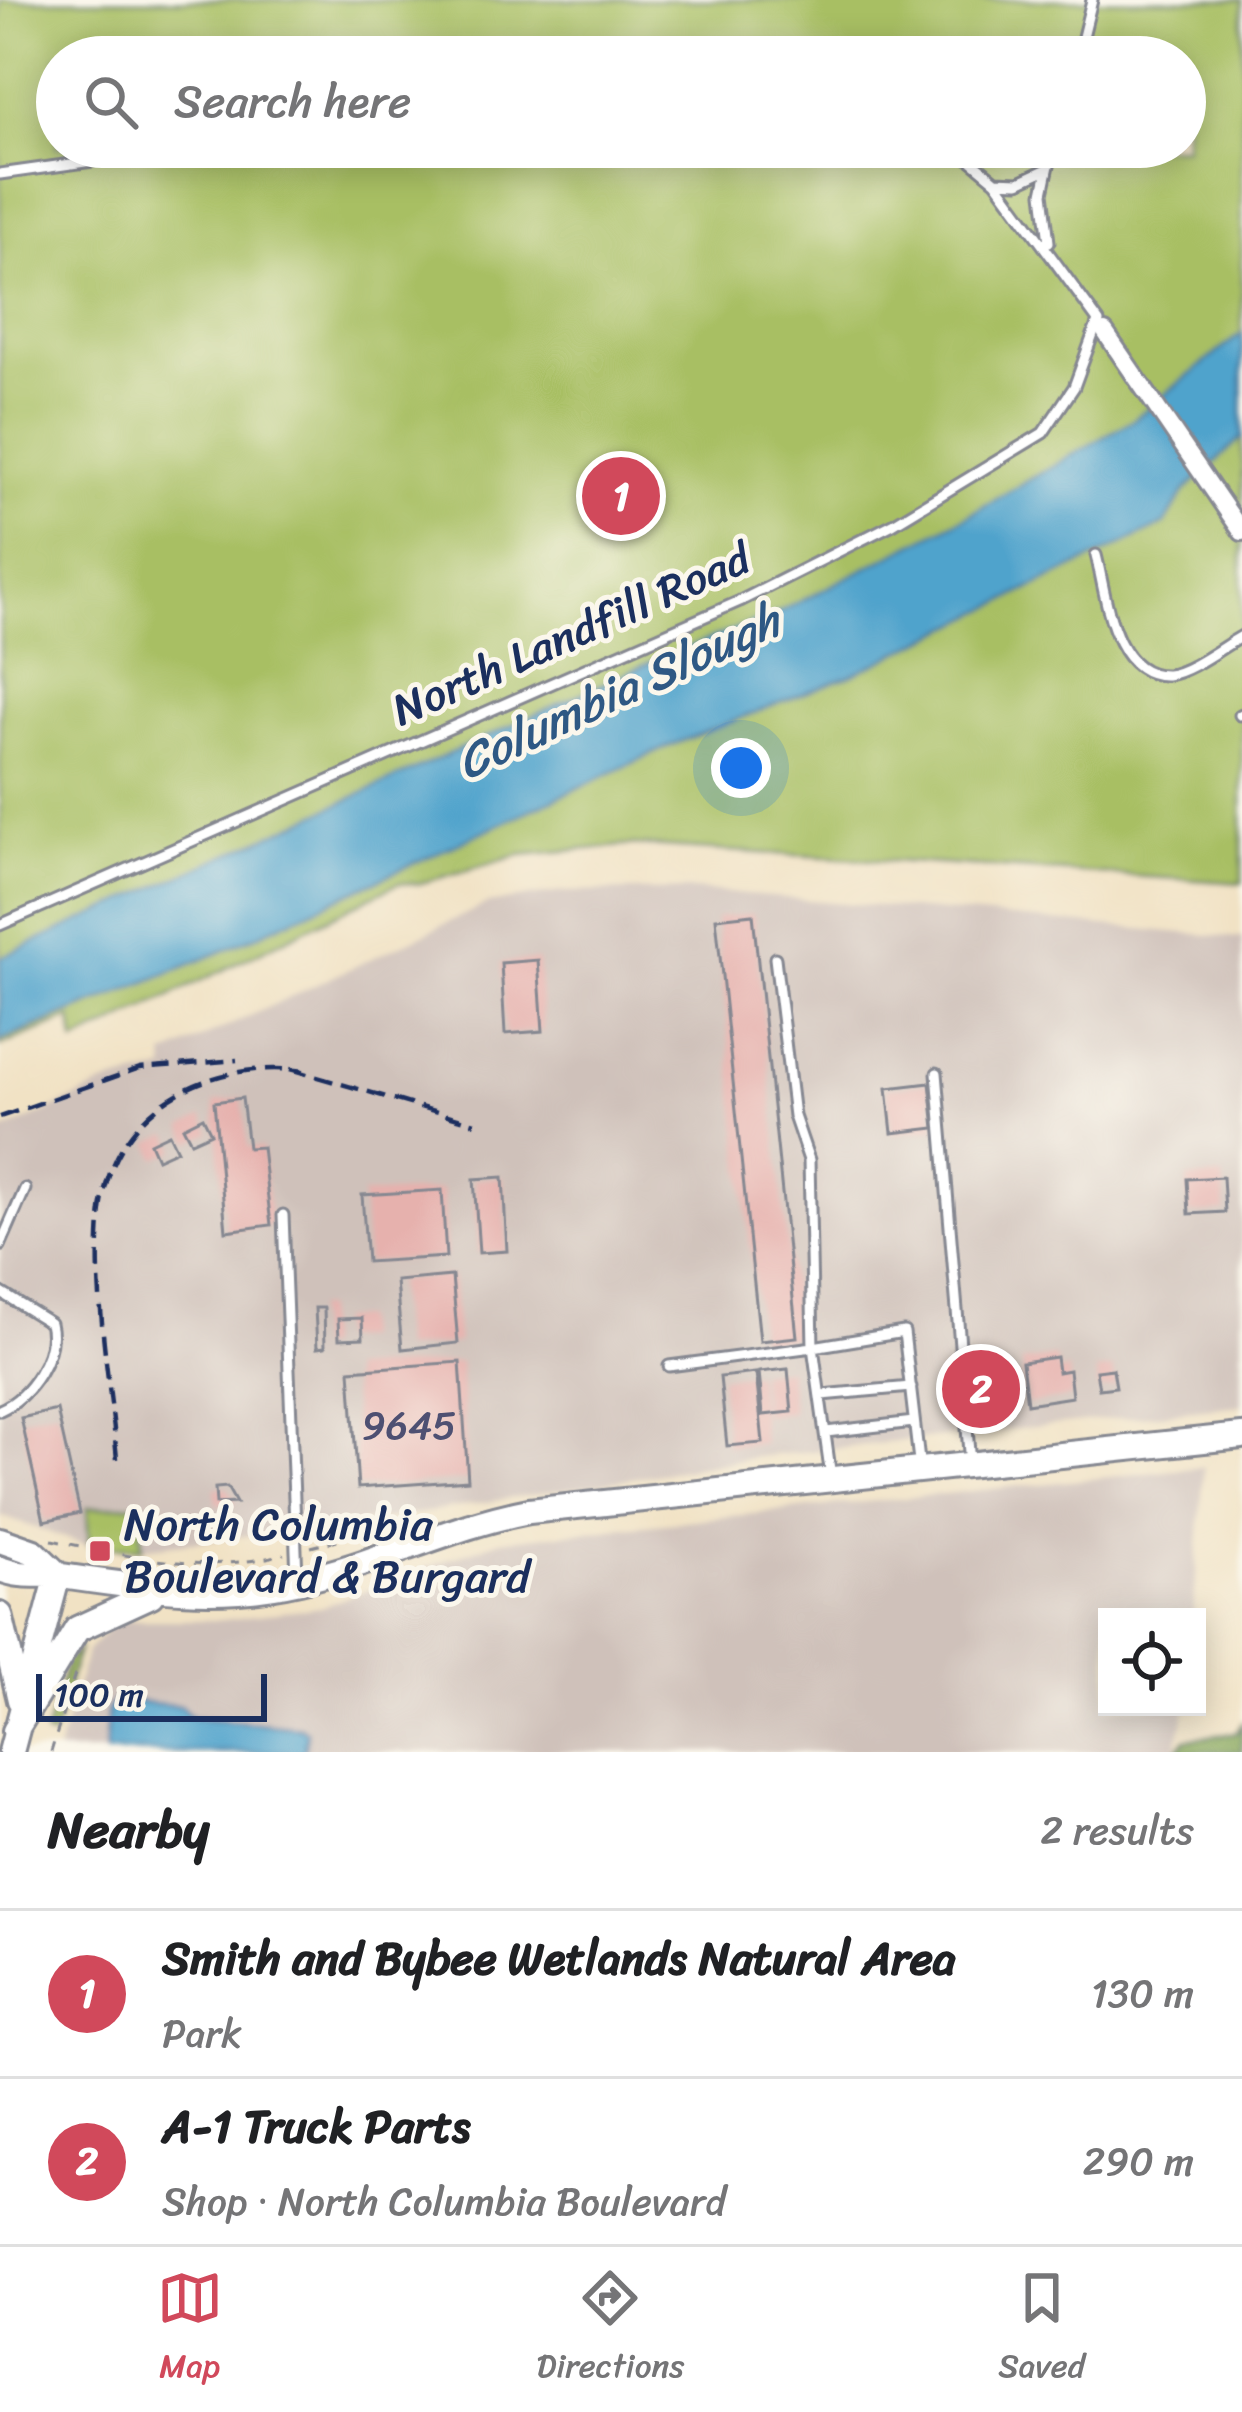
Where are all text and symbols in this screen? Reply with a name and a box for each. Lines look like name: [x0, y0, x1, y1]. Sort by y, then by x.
search box: [36, 36, 1206, 168]
text: Search here: [174, 62, 411, 142]
icon: search: [78, 69, 144, 135]
pin: 1: [582, 451, 660, 541]
street label: North Landfill Road: [378, 518, 767, 749]
water label: Columbia Slough: [442, 577, 798, 803]
your location: [711, 738, 771, 798]
pin: 2: [942, 1344, 1020, 1434]
house number: 9645: [362, 1391, 456, 1460]
place label: North Columbia Boulevard & Burgard: [124, 1485, 533, 1617]
marker: North Columbia Boulevard & Burgard: [87, 1538, 113, 1564]
map controls: [1098, 1608, 1206, 1716]
button: locate: [1098, 1608, 1206, 1716]
text: 100 m: [54, 1666, 144, 1724]
scale bar: [36, 1668, 267, 1721]
text: Nearby: [48, 1785, 209, 1875]
text: 2 results: [1040, 1796, 1194, 1865]
text: Smith and Bybee Wetlands Natural Area: [162, 1919, 956, 1999]
text: 1: [79, 1959, 95, 2028]
text: 130 m: [1091, 1959, 1194, 2028]
text: Park: [162, 1999, 242, 2068]
text: A-1 Truck Parts: [162, 2087, 471, 2167]
text: 2: [76, 2127, 98, 2196]
text: 290 m: [1083, 2127, 1194, 2196]
text: Shop · North Columbia Boulevard: [162, 2167, 726, 2236]
tab: Map: [157, 2265, 223, 2395]
tab: Directions: [537, 2265, 684, 2395]
tab: Saved: [998, 2265, 1085, 2395]

